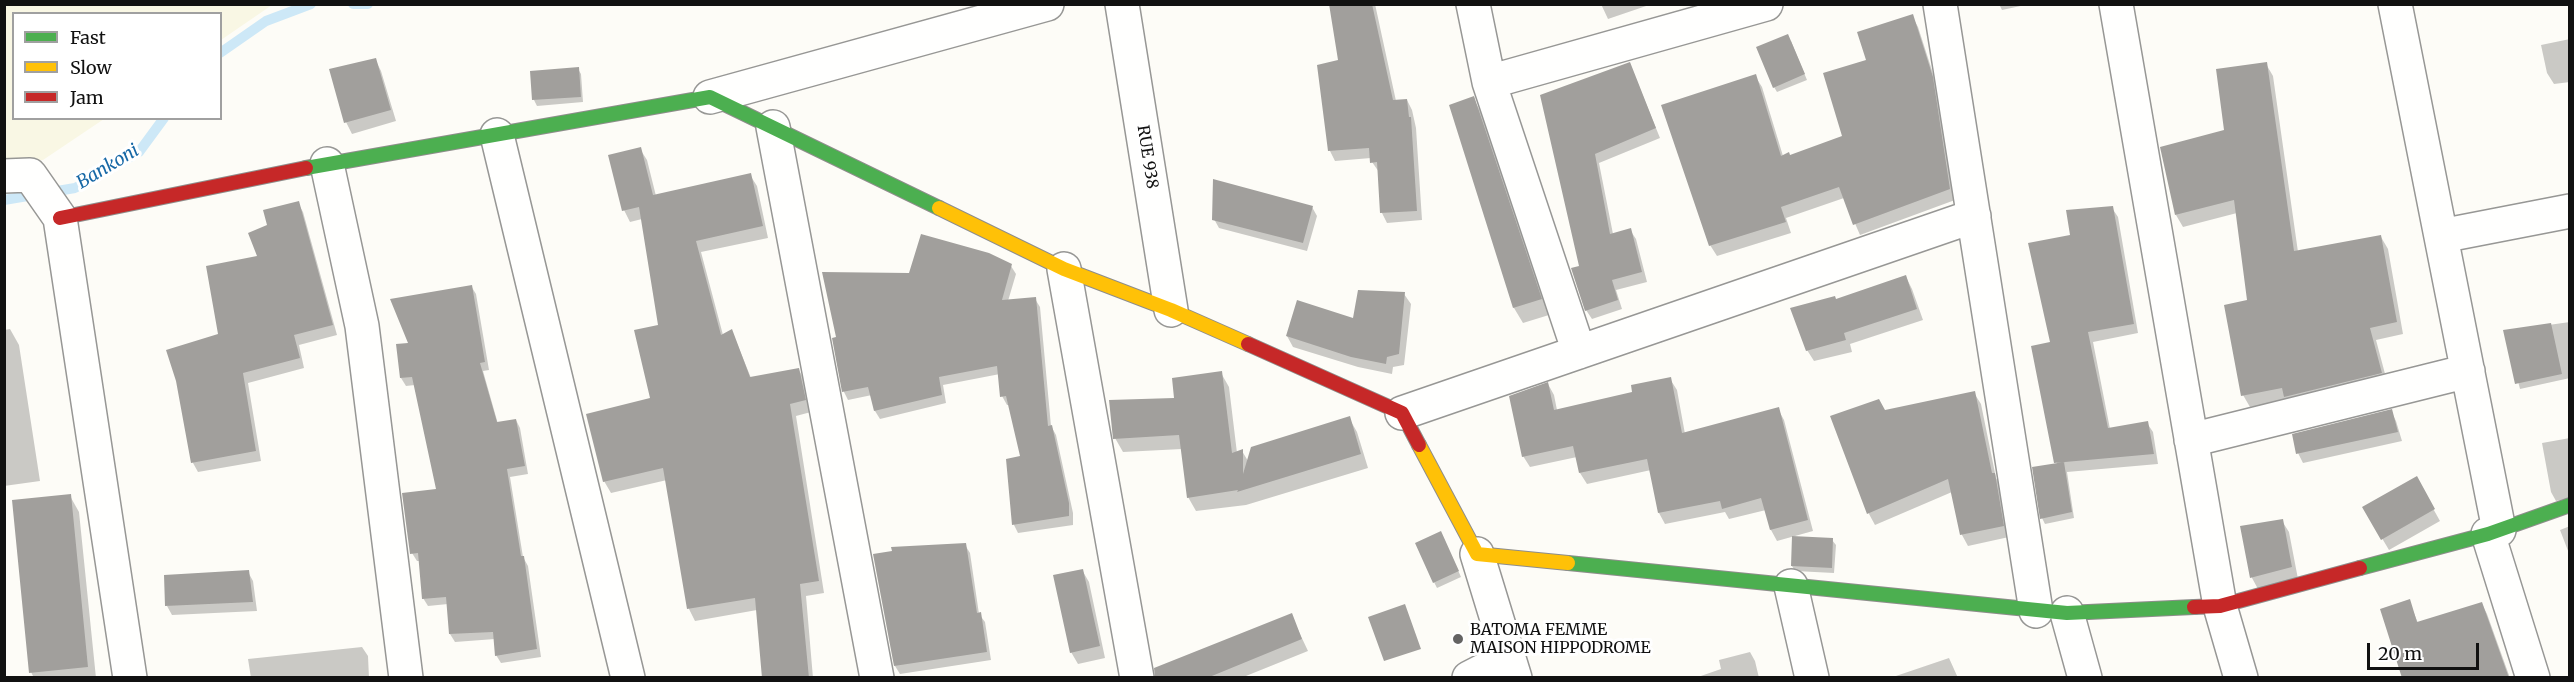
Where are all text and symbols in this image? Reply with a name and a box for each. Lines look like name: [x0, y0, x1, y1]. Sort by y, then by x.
legend: [12, 12, 222, 120]
text: Fast: [70, 26, 106, 49]
text: Slow: [70, 56, 112, 79]
text: Jam: [70, 86, 104, 109]
street label: RUE 938: [1133, 124, 1161, 190]
water label: Bankoni: [73, 140, 143, 194]
place label: BATOMA FEMME MAISON HIPPODROME: [1470, 620, 1651, 658]
scale bar: [2370, 631, 2482, 669]
marker: BATOMA FEMME MAISON HIPPODROME: [1451, 632, 1465, 646]
text: 20 m: [2378, 642, 2422, 665]

